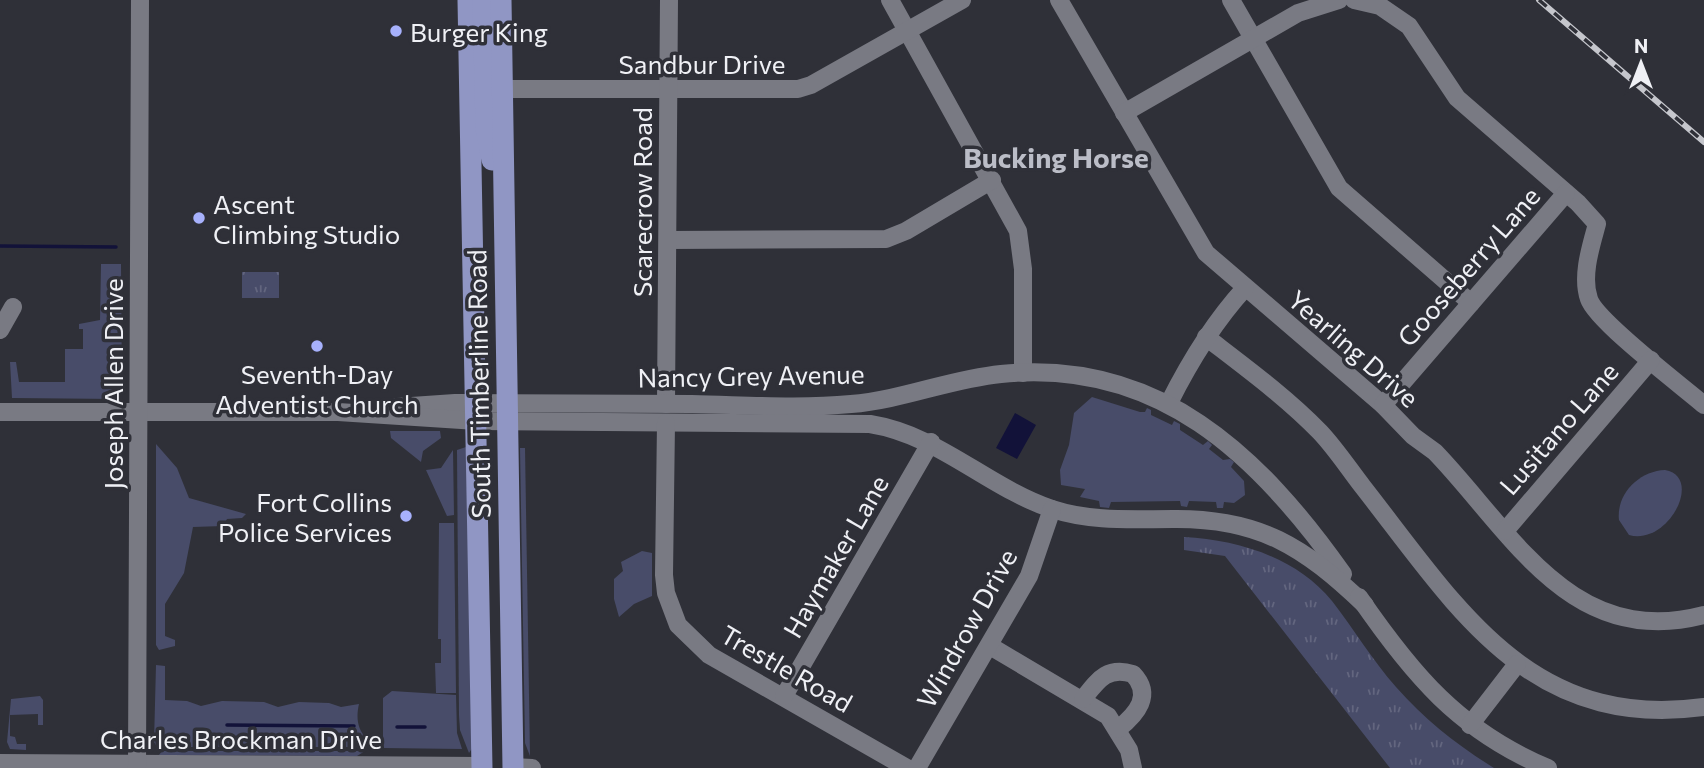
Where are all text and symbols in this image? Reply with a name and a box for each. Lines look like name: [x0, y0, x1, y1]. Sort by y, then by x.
place label: Burger King: [410, 16, 548, 47]
marker: Burger King: [388, 23, 404, 39]
north arrow: [1606, 28, 1676, 98]
text: N: [1634, 34, 1648, 57]
street label: Sandbur Drive: [619, 48, 785, 79]
street label: Scarecrow Road: [626, 107, 657, 297]
district label: Bucking Horse: [963, 140, 1149, 174]
street label: Gooseberry Lane: [1390, 180, 1546, 352]
place label: Ascent Climbing Studio: [213, 188, 400, 249]
marker: Ascent Climbing Studio: [191, 210, 207, 226]
street label: South Timberline Road: [460, 249, 496, 519]
street label: Joseph Allen Drive: [97, 278, 128, 490]
street label: Yearling Drive: [1283, 283, 1425, 413]
marker: Seventh-Day Adventist Church: [309, 338, 325, 354]
street label: Lusitano Lane: [1492, 356, 1624, 500]
place label: Seventh-Day Adventist Church: [215, 358, 419, 419]
street label: Nancy Grey Avenue: [637, 358, 865, 392]
street label: Haymaker Lane: [776, 469, 894, 643]
place label: Fort Collins Police Services: [218, 486, 392, 547]
marker: Fort Collins Police Services: [398, 508, 414, 524]
street label: Windrow Drive: [910, 543, 1022, 713]
street label: Trestle Road: [716, 618, 858, 718]
street label: Charles Brockman Drive: [100, 723, 382, 754]

